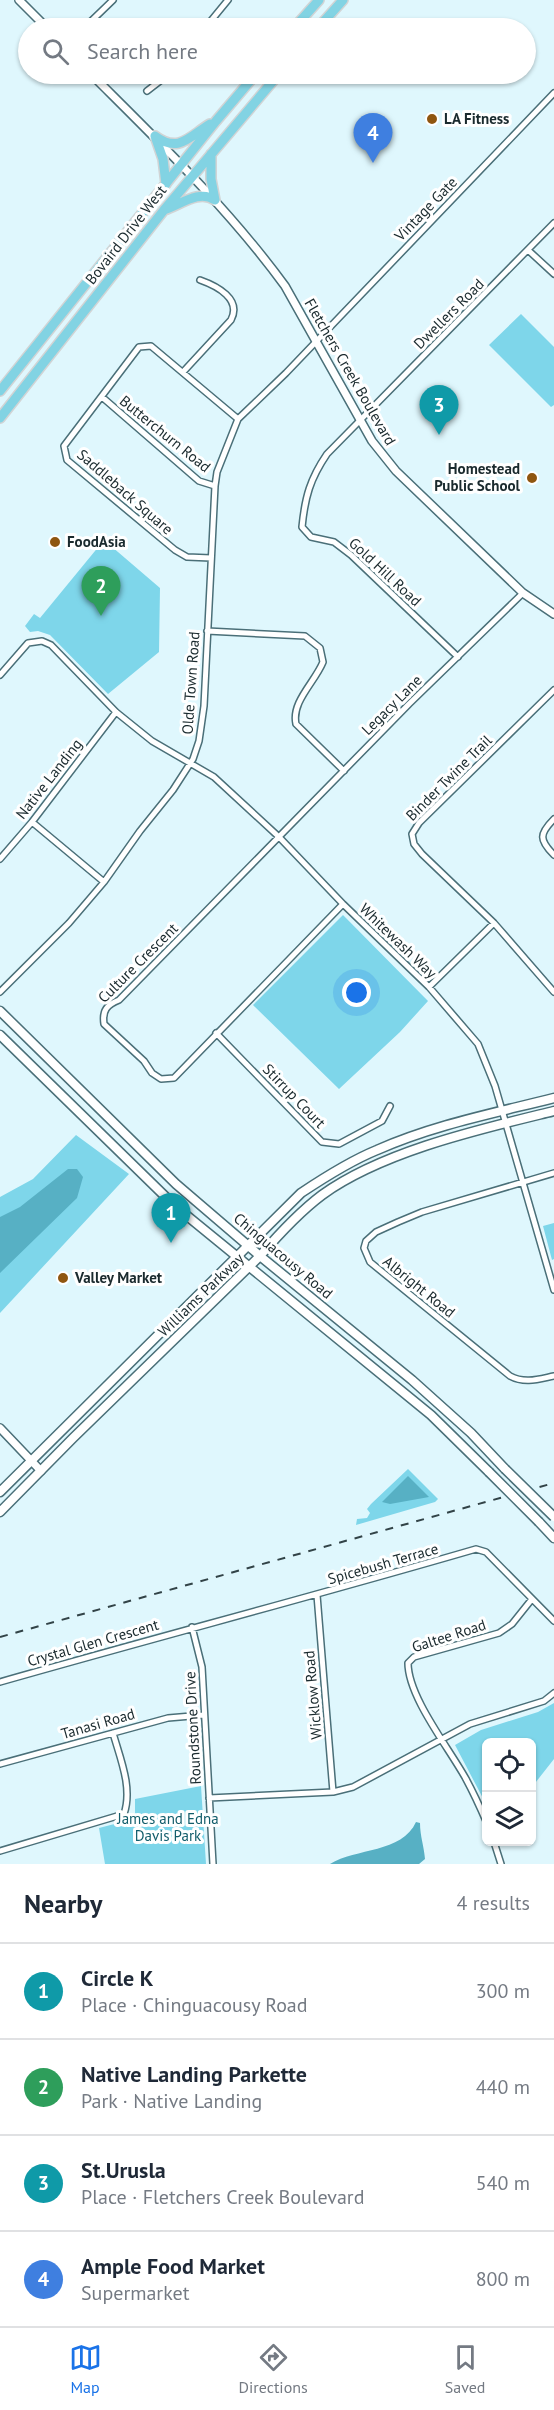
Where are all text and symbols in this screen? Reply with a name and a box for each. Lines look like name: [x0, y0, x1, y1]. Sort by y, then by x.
search box: [18, 18, 536, 84]
icon: search: [39, 35, 72, 68]
text: Search here: [87, 37, 198, 65]
place label: LA Fitness: [444, 109, 509, 128]
marker: LA Fitness: [425, 112, 439, 126]
pin: 4: [354, 114, 392, 163]
street label: Vintage Gate: [390, 173, 461, 246]
street label: Bovaird Drive West: [81, 181, 170, 288]
street label: Dwellers Road: [409, 274, 488, 353]
street label: Fletchers Creek Boulevard: [301, 295, 400, 449]
pin: 3: [420, 386, 458, 435]
street label: Butterchurn Road: [116, 391, 215, 476]
street label: Saddleback Square: [73, 445, 177, 538]
place label: Homestead Public School: [434, 459, 521, 495]
marker: Homestead Public School: [525, 471, 539, 485]
place label: FoodAsia: [67, 532, 126, 551]
street label: Gold Hill Road: [345, 533, 426, 610]
marker: FoodAsia: [48, 535, 62, 549]
pin: 2: [82, 566, 120, 616]
street label: Olde Town Road: [177, 631, 204, 735]
street label: Legacy Lane: [357, 670, 426, 739]
street label: Binder Twine Trail: [402, 730, 496, 825]
street label: Native Landing: [11, 735, 86, 823]
street label: Whitewash Way: [356, 899, 441, 982]
street label: Culture Crescent: [94, 919, 182, 1007]
your location: [342, 978, 371, 1007]
street label: Stirrup Court: [259, 1059, 330, 1132]
pin: 1: [152, 1194, 190, 1243]
street label: Chinguacousy Road: [230, 1209, 337, 1303]
street label: Williams Parkway: [154, 1249, 248, 1340]
street label: Albright Road: [379, 1252, 459, 1322]
place label: Valley Market: [74, 1268, 163, 1287]
marker: Valley Market: [56, 1271, 70, 1285]
street label: Spicebush Terrace: [325, 1539, 440, 1588]
street label: Crystal Glen Crescent: [25, 1615, 161, 1670]
street label: Galtee Road: [409, 1615, 488, 1656]
street label: Wicklow Road: [299, 1650, 326, 1740]
street label: Roundstone Drive: [180, 1671, 205, 1785]
street label: Tanasi Road: [59, 1704, 137, 1743]
map controls: [482, 1738, 536, 1846]
button: locate: [482, 1738, 536, 1792]
button: layers: [482, 1792, 536, 1846]
park label: James and Edna Davis Park: [116, 1809, 219, 1845]
text: Nearby: [24, 1887, 102, 1920]
text: 4 results: [457, 1890, 530, 1916]
text: Circle K: [81, 1964, 153, 1992]
text: 1: [38, 1978, 49, 2004]
text: 300 m: [476, 1978, 530, 2004]
text: Place · Chinguacousy Road: [81, 1992, 308, 2018]
text: Native Landing Parkette: [81, 2060, 307, 2088]
text: 2: [38, 2074, 49, 2100]
text: 440 m: [476, 2074, 530, 2100]
text: Park · Native Landing: [81, 2088, 262, 2114]
text: St.Urusla: [81, 2156, 166, 2184]
text: 3: [38, 2170, 49, 2196]
text: 540 m: [476, 2170, 530, 2196]
text: Place · Fletchers Creek Boulevard: [81, 2184, 364, 2210]
text: Ample Food Market: [81, 2252, 265, 2280]
text: 4: [38, 2266, 49, 2292]
text: 800 m: [476, 2266, 530, 2292]
text: Supermarket: [81, 2280, 189, 2306]
tab: Map: [69, 2341, 102, 2397]
tab: Directions: [239, 2341, 308, 2397]
tab: Saved: [445, 2341, 485, 2397]

